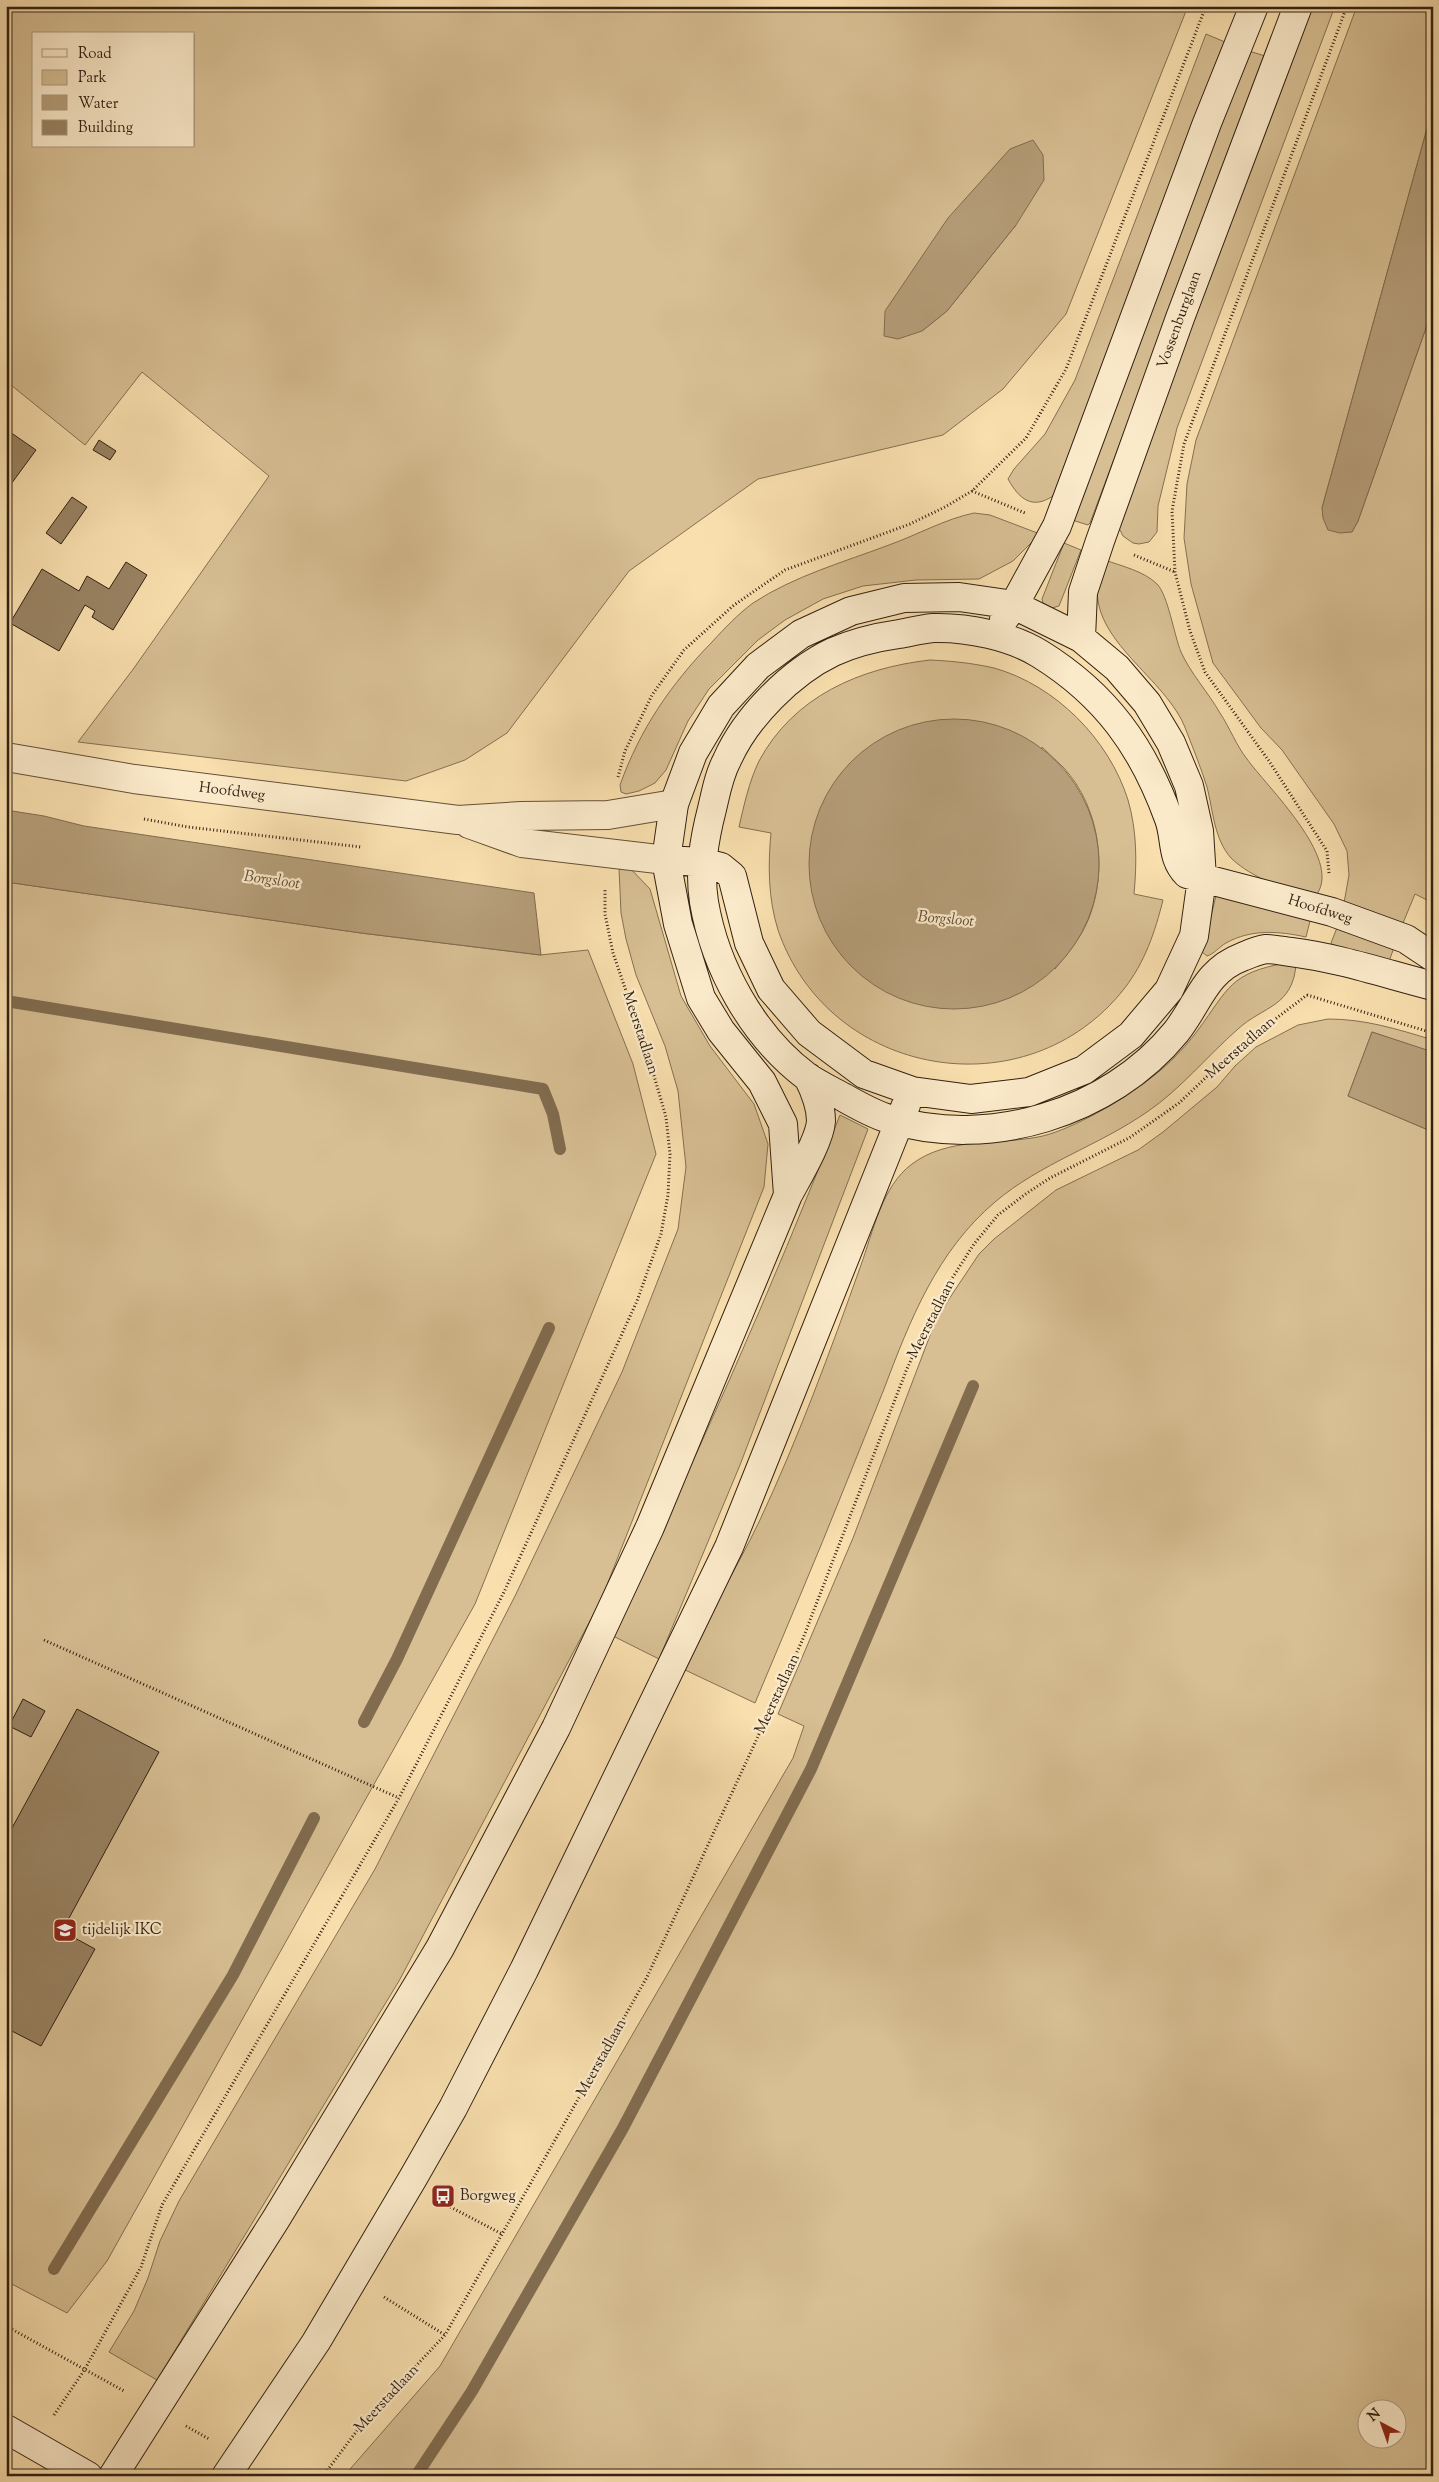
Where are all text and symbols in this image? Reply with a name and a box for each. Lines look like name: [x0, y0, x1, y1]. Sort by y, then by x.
legend: [32, 32, 195, 148]
text: Road: [78, 44, 112, 65]
text: Park: [78, 68, 107, 89]
text: Water: [78, 94, 119, 115]
text: Building: [78, 118, 133, 139]
street label: Vossenburglaan: [1153, 268, 1208, 372]
street label: Hoofdweg: [198, 778, 266, 806]
water label: Borgsloot: [242, 866, 302, 896]
street label: Hoofdweg: [1285, 890, 1355, 930]
water label: Borgsloot: [917, 906, 975, 934]
street label: Meerstadlaan: [617, 989, 663, 1077]
street label: Meerstadlaan: [1202, 1012, 1281, 1084]
street label: Meerstadlaan: [903, 1276, 961, 1362]
street label: Meerstadlaan: [750, 1650, 806, 1738]
school or university icon: tijdelijk IKC: [52, 1917, 78, 1943]
place label: tijdelijk IKC: [82, 1920, 162, 1941]
street label: Meerstadlaan: [572, 2015, 632, 2101]
bus stop icon: Borgweg: [430, 2183, 456, 2209]
place label: Borgweg: [460, 2186, 516, 2207]
street label: Meerstadlaan: [350, 2360, 424, 2438]
north arrow: [1356, 2400, 1406, 2450]
text: N: [1364, 2404, 1386, 2427]

